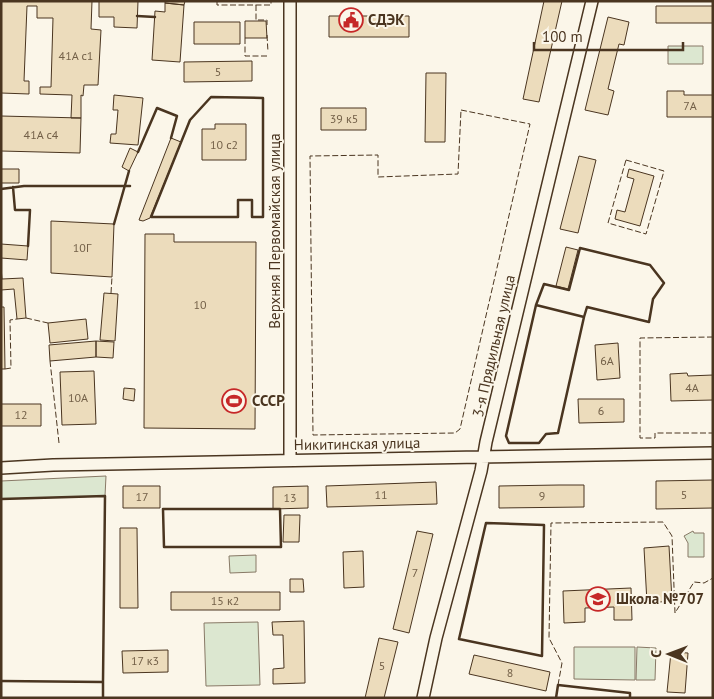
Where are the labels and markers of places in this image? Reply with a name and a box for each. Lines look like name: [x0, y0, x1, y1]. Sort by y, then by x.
public building icon: СДЭК: [338, 7, 364, 33]
place label: СДЭК: [368, 10, 405, 29]
sports icon: СССР: [221, 388, 247, 414]
place label: СССР: [252, 391, 285, 410]
school or university icon: Школа №707: [585, 586, 611, 612]
place label: Школа №707: [616, 589, 704, 608]

